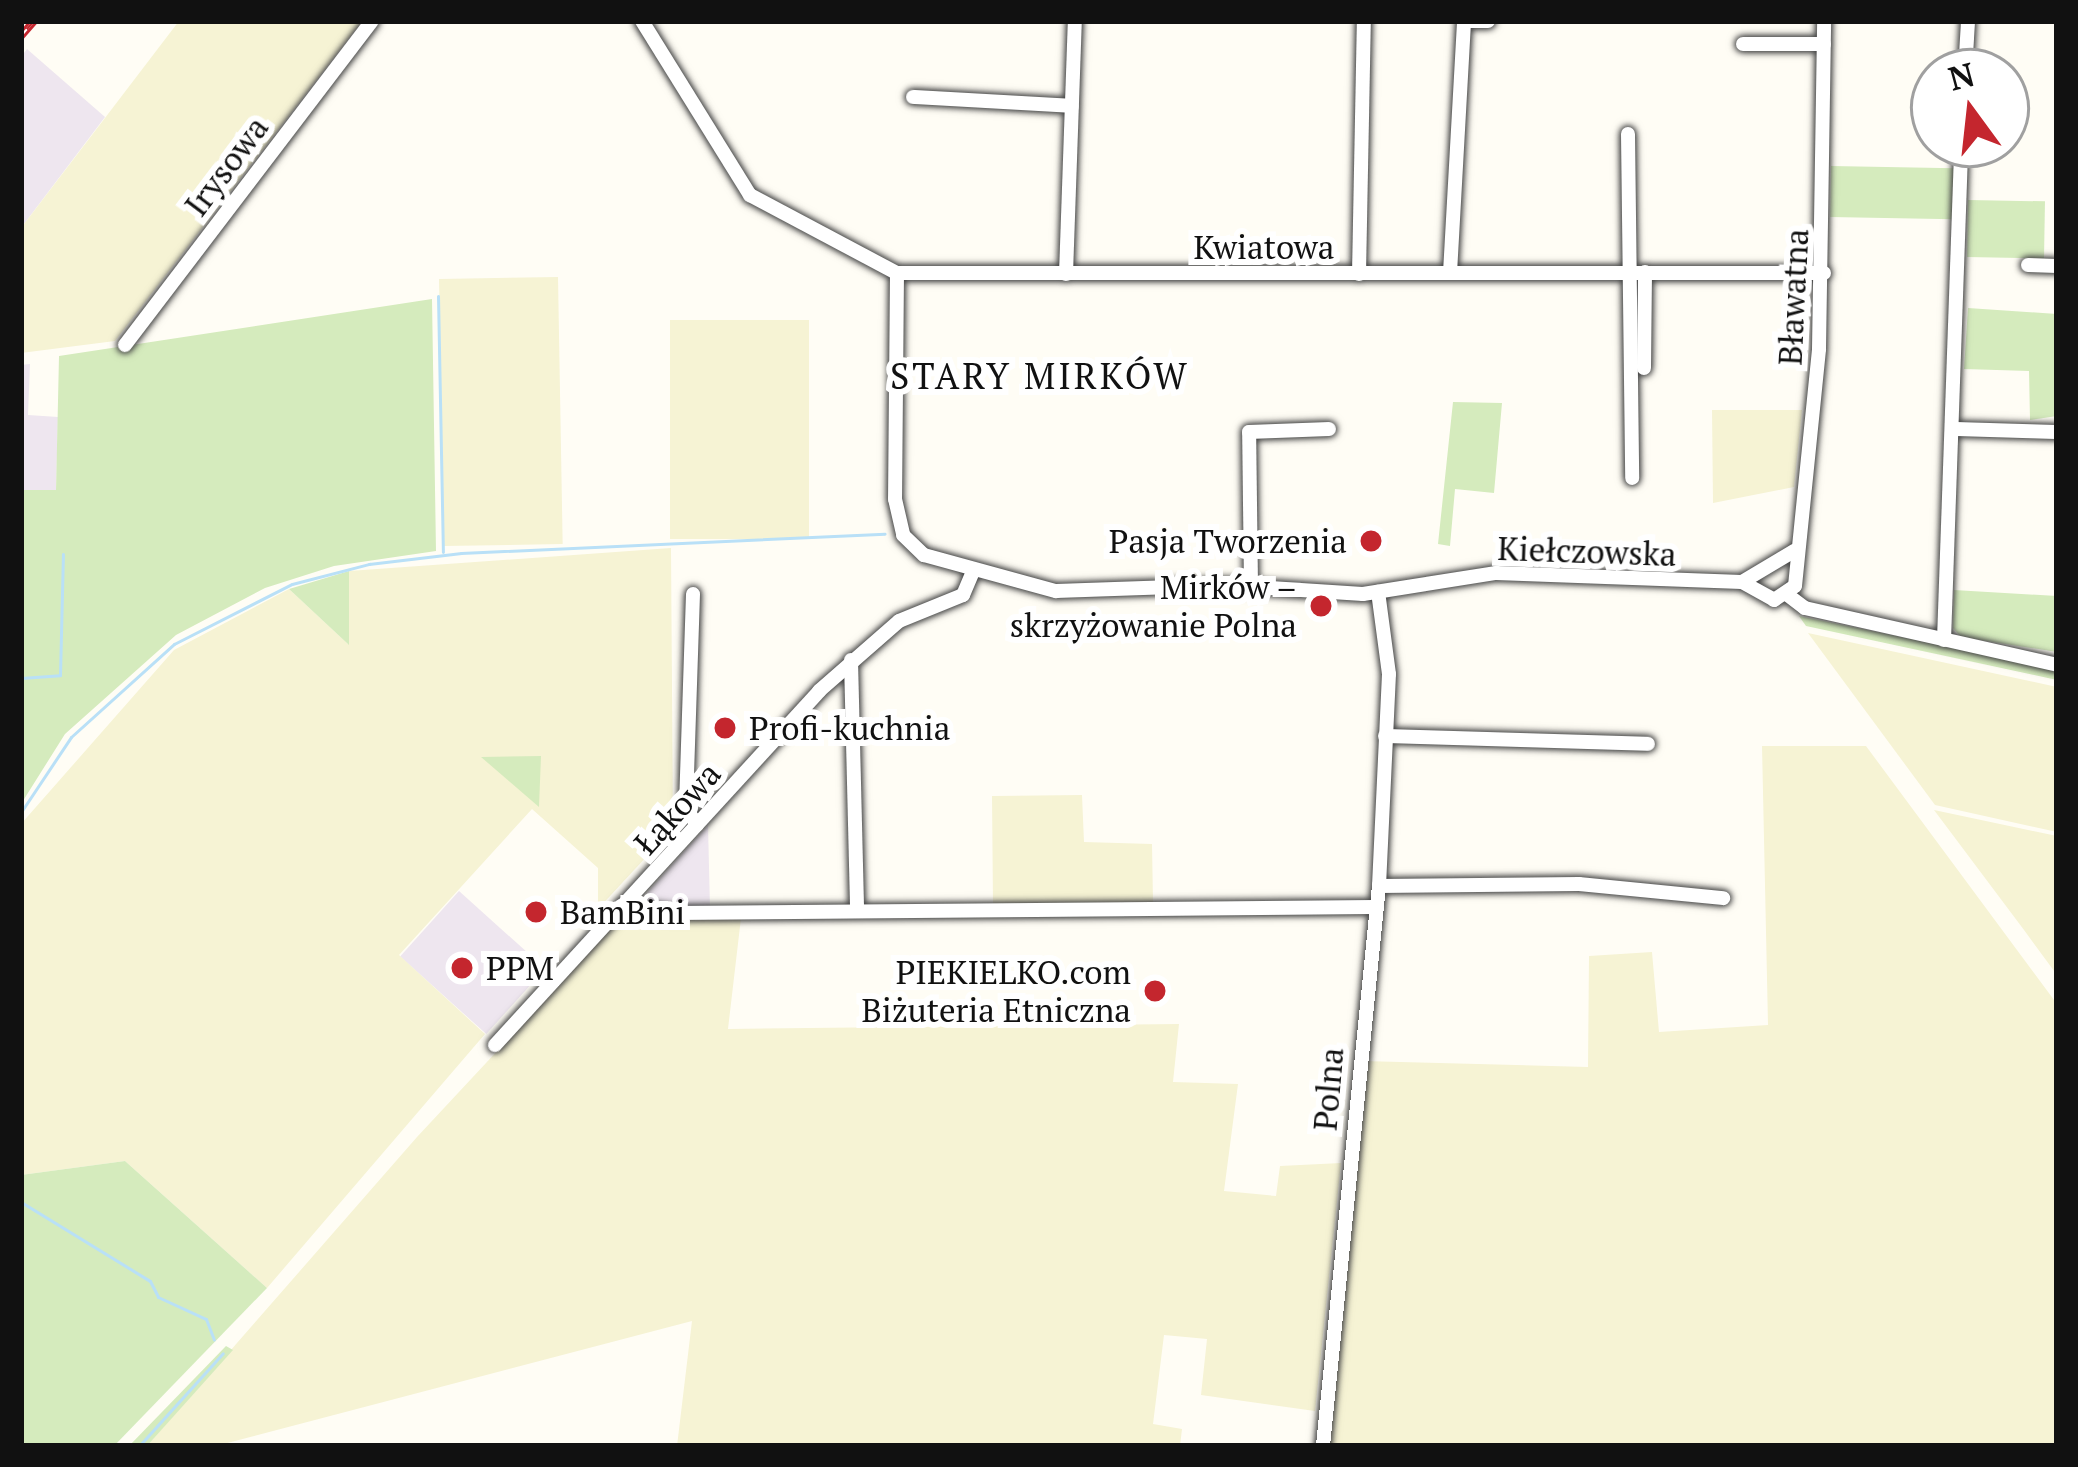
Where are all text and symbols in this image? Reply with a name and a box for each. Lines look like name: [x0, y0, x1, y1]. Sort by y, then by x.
north arrow: [1910, 48, 2030, 168]
text: N: [1944, 52, 1979, 100]
street label: Irysowa: [176, 108, 276, 224]
street label: Kwiatowa: [1194, 227, 1334, 267]
street label: Bławatna: [1770, 228, 1816, 366]
district label: STARY MIRKÓW: [890, 354, 1190, 398]
place label: Pasja Tworzenia: [1109, 521, 1347, 561]
marker: Pasja Tworzenia: [1358, 528, 1384, 554]
street label: Kiełczowska: [1497, 528, 1677, 574]
place label: Mirków – skrzyżowanie Polna: [1010, 567, 1297, 645]
marker: Mirków – skrzyżowanie Polna: [1308, 593, 1334, 619]
place label: Profi-kuchnia: [749, 708, 950, 748]
marker: Profi-kuchnia: [712, 715, 738, 741]
street label: Łąkowa: [625, 754, 729, 862]
place label: BamBini: [560, 892, 685, 932]
marker: BamBini: [523, 899, 549, 925]
place label: PPM: [486, 948, 554, 988]
place label: PIEKIELKO.com Biżuteria Etniczna: [861, 952, 1131, 1030]
marker: PPM: [449, 955, 475, 981]
marker: PIEKIELKO.com Biżuteria Etniczna: [1142, 978, 1168, 1004]
street label: Polna: [1305, 1046, 1351, 1132]

